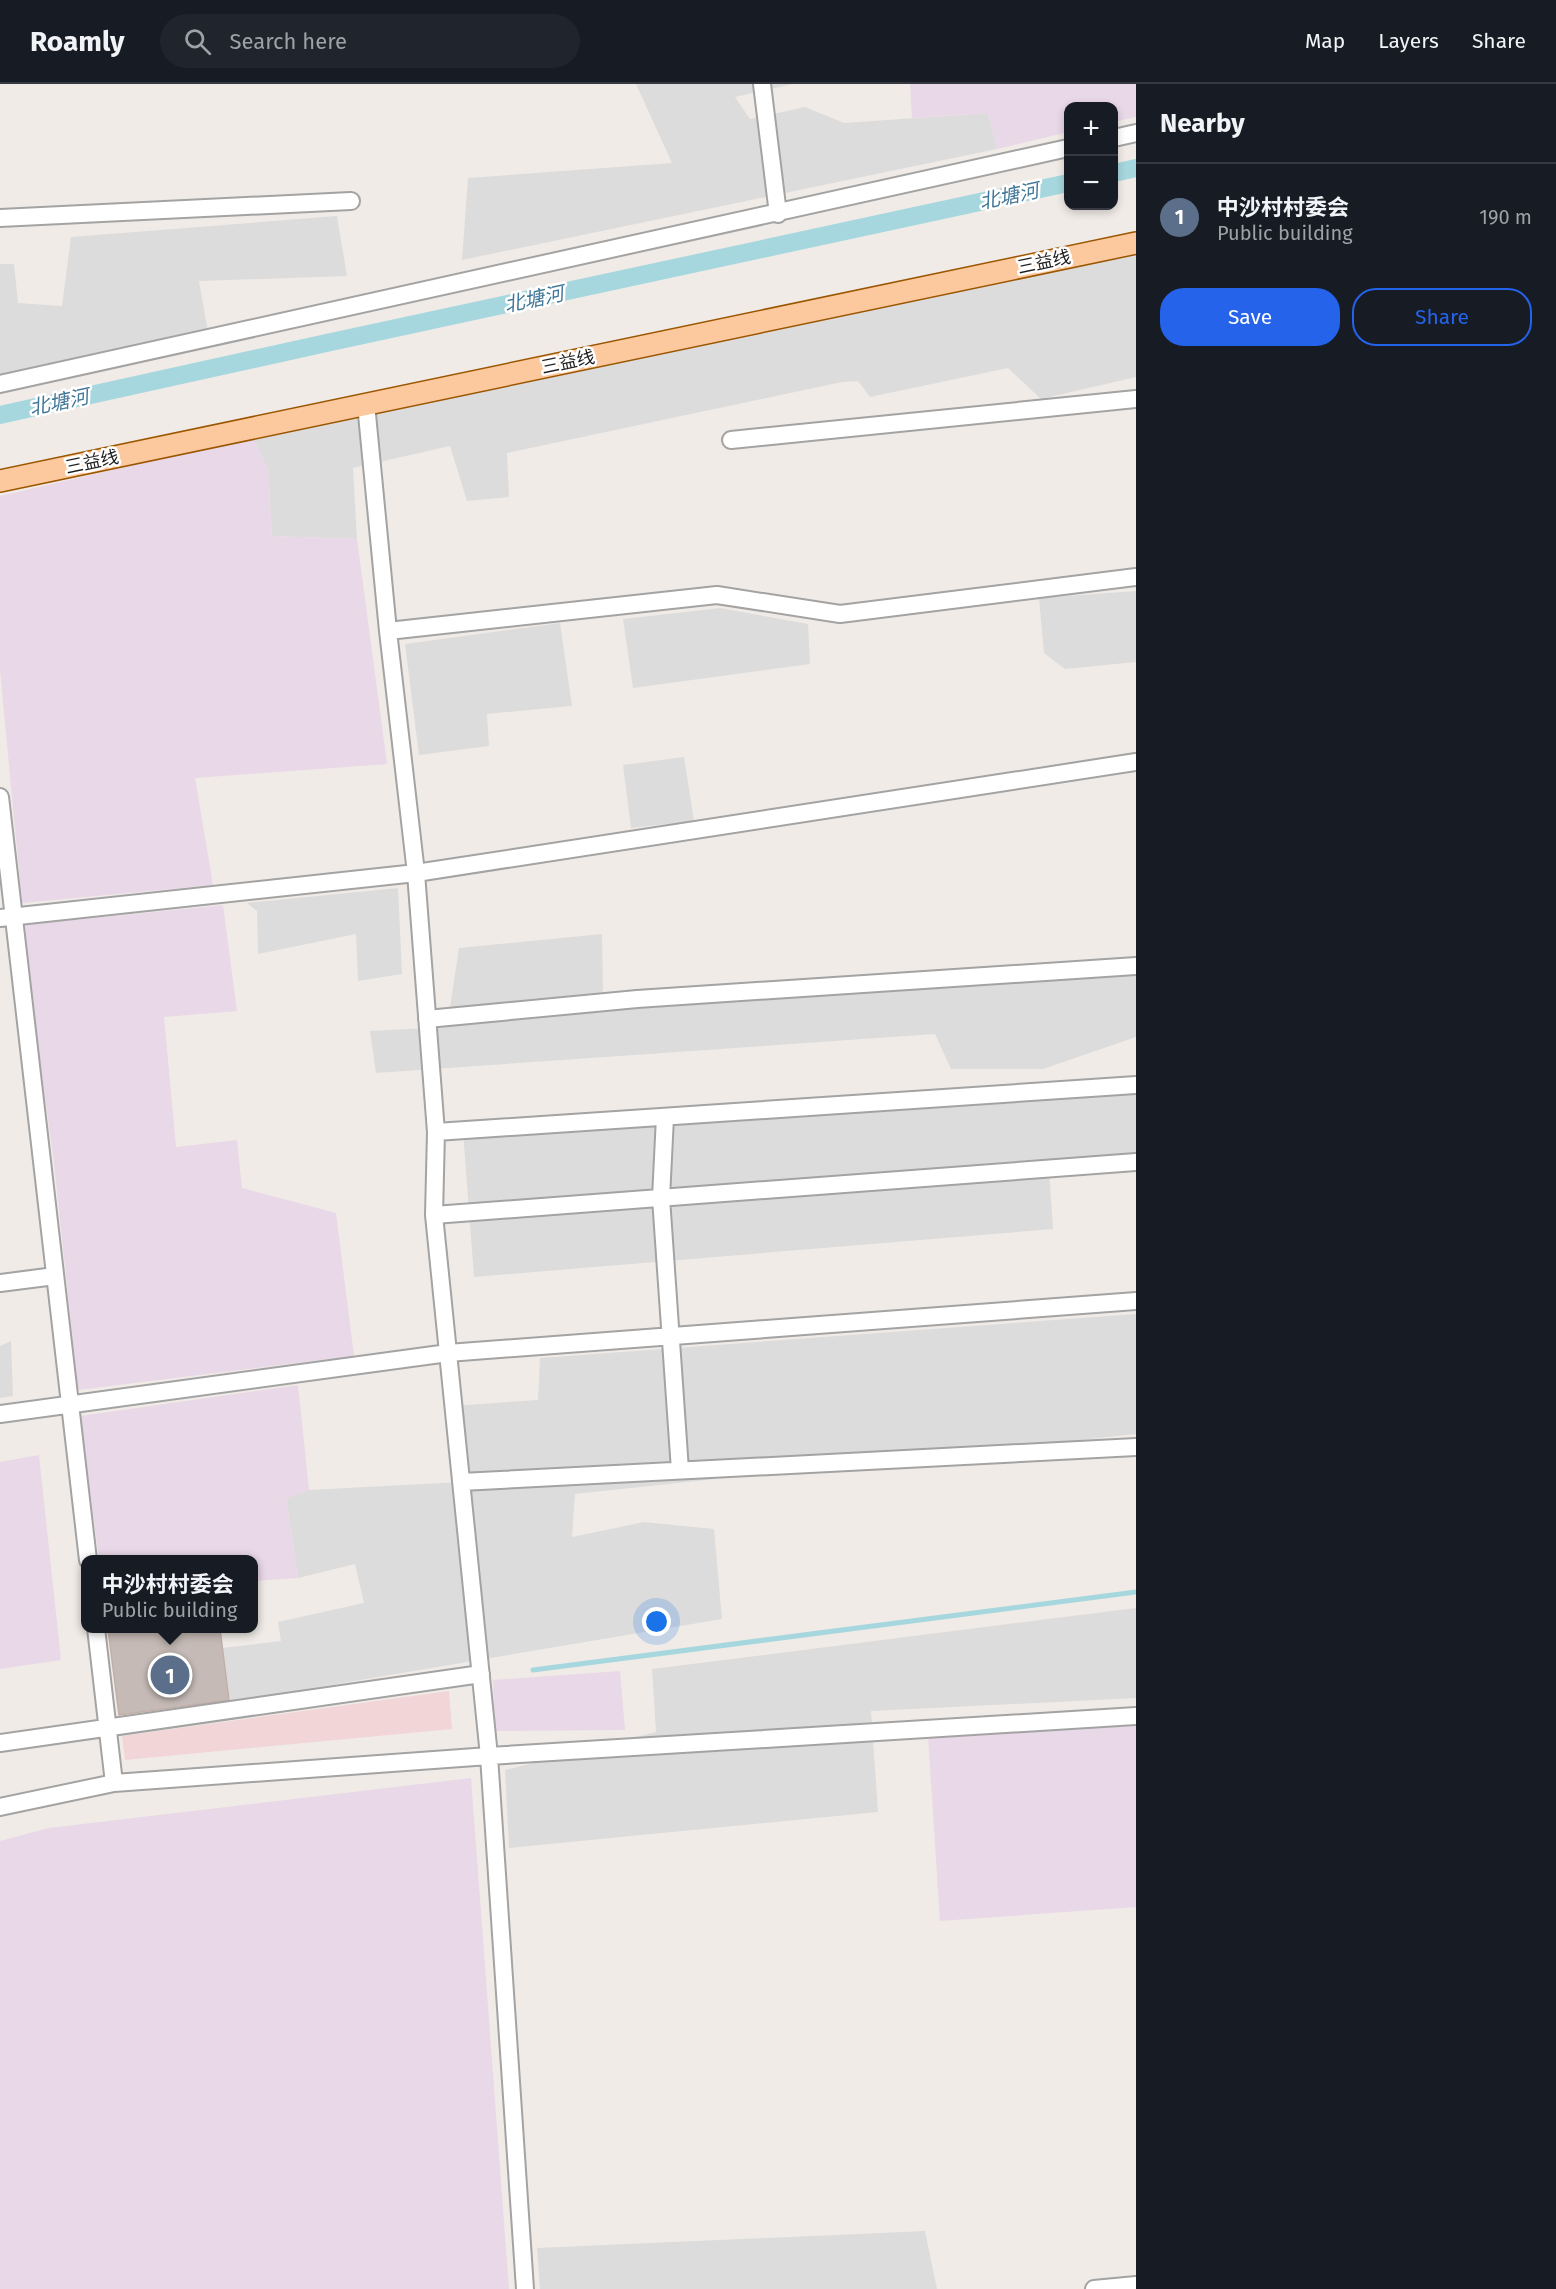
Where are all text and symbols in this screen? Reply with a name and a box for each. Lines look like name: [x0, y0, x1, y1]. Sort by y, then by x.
search box: [160, 14, 580, 68]
text: Roamly: [30, 25, 124, 58]
icon: search: [181, 25, 214, 58]
text: Search here: [229, 28, 347, 55]
text: Map: [1305, 28, 1345, 54]
text: Layers: [1378, 28, 1439, 54]
text: Share: [1472, 28, 1526, 54]
map controls: [1064, 102, 1118, 210]
button: +: [1064, 102, 1118, 156]
text: Nearby: [1160, 108, 1245, 139]
button: −: [1064, 156, 1118, 210]
water label: 北塘河: [977, 177, 1045, 214]
text: 中沙村村委会: [1217, 194, 1349, 221]
text: 1: [1175, 205, 1184, 229]
text: 190 m: [1479, 205, 1532, 229]
text: Public building: [1217, 221, 1353, 245]
street label: 三益线: [1015, 246, 1073, 278]
water label: 北塘河: [502, 280, 570, 317]
button: Save: [1160, 288, 1340, 346]
button: Share: [1352, 288, 1532, 346]
street label: 三益线: [539, 346, 597, 378]
water label: 北塘河: [27, 383, 95, 420]
street label: 三益线: [63, 446, 121, 478]
popup: [81, 1555, 258, 1633]
text: 中沙村村委会: [102, 1571, 234, 1598]
text: Public building: [102, 1598, 237, 1622]
your location: [642, 1607, 671, 1636]
pin: 1: [150, 1652, 190, 1698]

